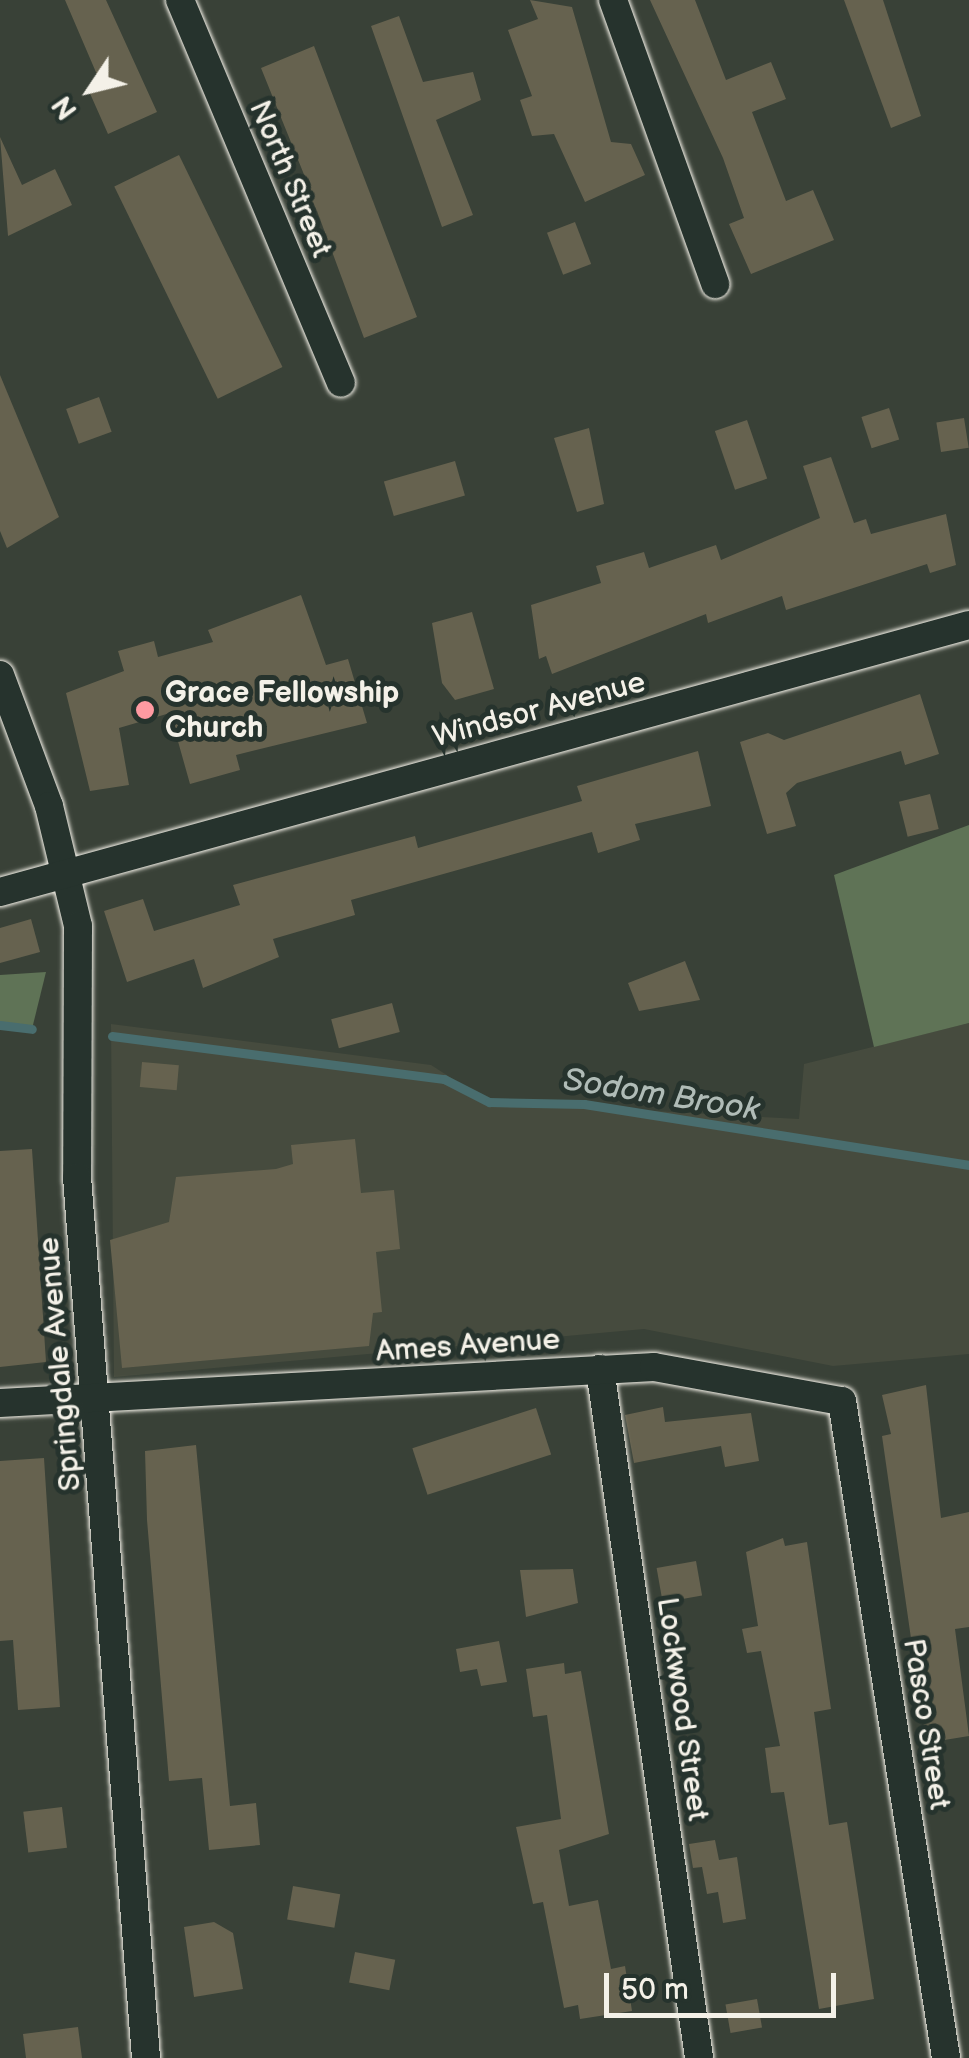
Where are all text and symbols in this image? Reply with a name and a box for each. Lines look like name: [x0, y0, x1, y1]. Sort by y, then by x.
north arrow: [40, 40, 140, 140]
text: N: [45, 89, 85, 126]
street label: North Street: [241, 95, 339, 263]
street label: Windsor Avenue: [429, 664, 649, 756]
place label: Grace Fellowship Church: [165, 675, 399, 746]
marker: Grace Fellowship Church: [134, 699, 156, 721]
water label: Sodom Brook: [560, 1062, 762, 1130]
street label: Springdale Avenue: [31, 1235, 89, 1493]
street label: Ames Avenue: [375, 1322, 561, 1370]
street label: Lockwood Street: [648, 1595, 716, 1823]
street label: Pasco Street: [895, 1636, 957, 1812]
scale bar: [609, 1953, 842, 2015]
text: 50 m: [621, 1972, 689, 2008]

